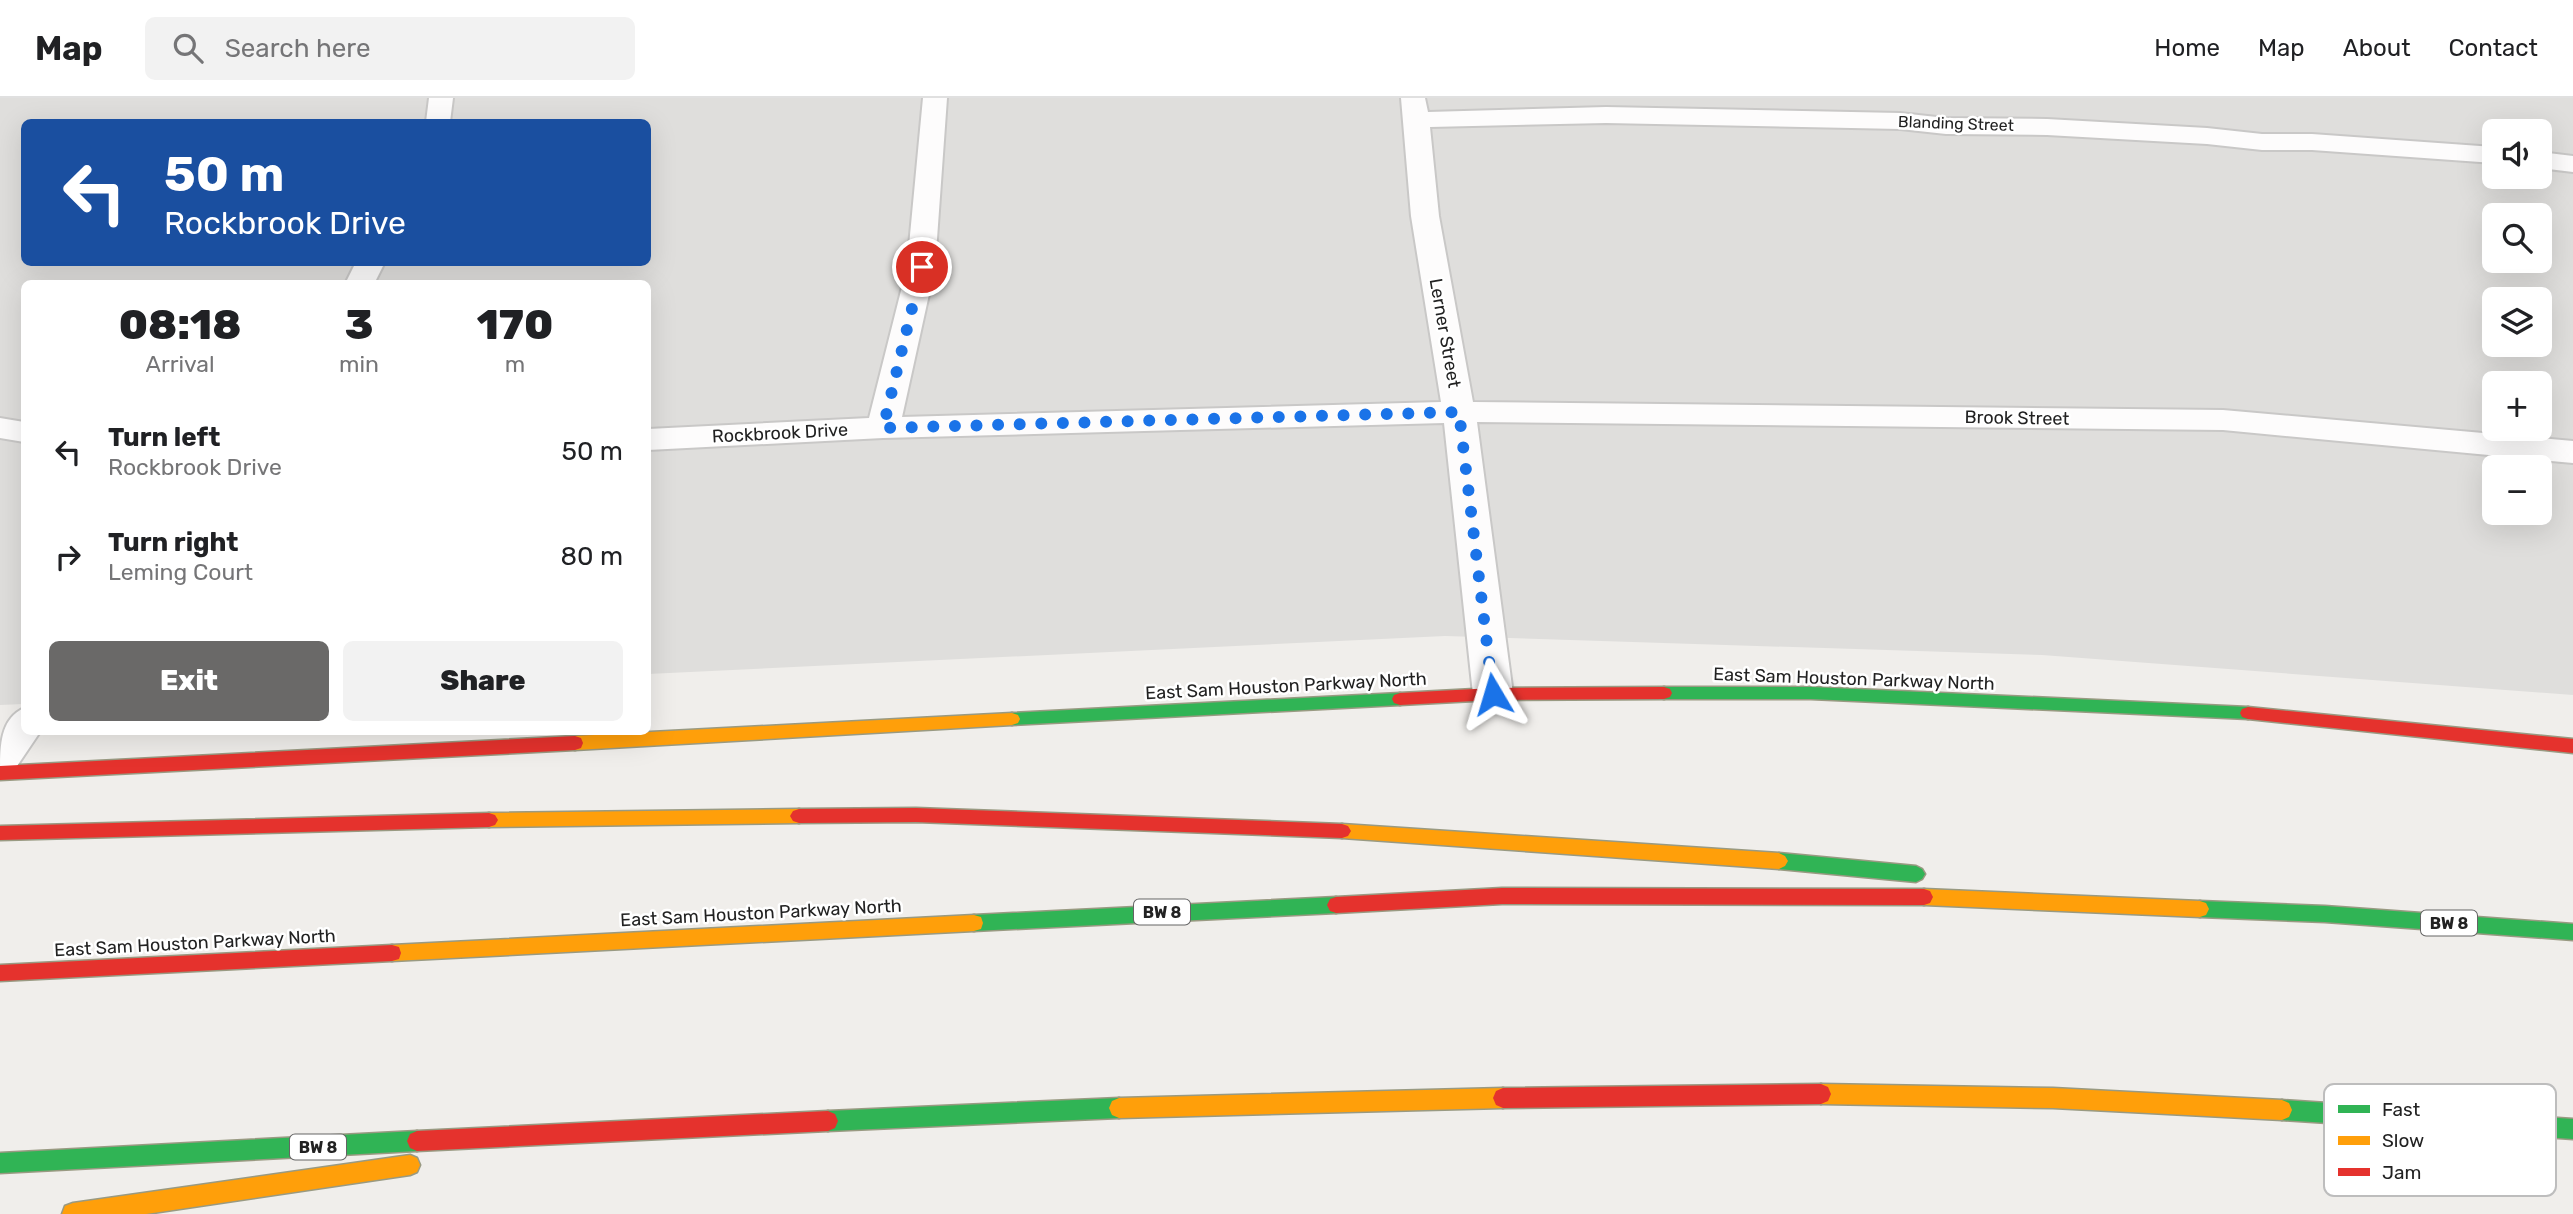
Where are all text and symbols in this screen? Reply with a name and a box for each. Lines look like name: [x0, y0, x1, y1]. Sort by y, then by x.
search box: [145, 17, 635, 80]
text: Map: [35, 29, 103, 68]
icon: search: [169, 29, 207, 67]
text: Search here: [225, 33, 370, 64]
text: Home: [2154, 34, 2220, 62]
text: Map: [2258, 34, 2305, 62]
text: About: [2343, 34, 2411, 62]
text: Contact: [2449, 34, 2538, 62]
street label: Blanding Street: [1898, 112, 2014, 135]
map controls: [2482, 119, 2552, 525]
button: sound: [2482, 119, 2552, 189]
text: 50 m: [164, 145, 284, 203]
icon: left: [49, 147, 140, 238]
button: search: [2482, 203, 2552, 273]
text: Rockbrook Drive: [164, 204, 406, 242]
pin: [892, 237, 952, 297]
icon: arrive: [903, 248, 941, 286]
street label: Lerner Street: [1425, 277, 1465, 389]
button: layers: [2482, 287, 2552, 357]
text: 08:18: [119, 300, 241, 350]
text: 3: [345, 300, 373, 350]
text: 170: [477, 300, 553, 350]
text: Arrival: [146, 350, 215, 378]
text: min: [339, 350, 379, 378]
text: m: [505, 350, 525, 378]
button: +: [2482, 371, 2552, 441]
street label: Brook Street: [1964, 406, 2070, 430]
street label: Rockbrook Drive: [711, 418, 849, 448]
text: Turn left: [108, 422, 220, 453]
icon: left: [49, 433, 87, 471]
text: 50 m: [562, 436, 623, 467]
text: Rockbrook Drive: [108, 453, 282, 481]
button: −: [2482, 455, 2552, 525]
text: Turn right: [108, 527, 238, 558]
icon: right: [49, 538, 87, 576]
text: 80 m: [560, 541, 623, 572]
text: Leming Court: [108, 558, 253, 586]
button: Exit: [49, 641, 329, 721]
button: Share: [343, 641, 623, 721]
position arrow: [1456, 657, 1530, 731]
street label: East Sam Houston Parkway North: [1713, 663, 1995, 695]
street label: East Sam Houston Parkway North: [1145, 668, 1427, 704]
street label: East Sam Houston Parkway North: [620, 895, 902, 931]
road number: BW 8: [1134, 900, 1190, 925]
road number: BW 8: [2421, 910, 2477, 936]
street label: East Sam Houston Parkway North: [54, 925, 336, 961]
legend: [2324, 1084, 2556, 1196]
text: Fast: [2382, 1098, 2421, 1121]
text: Slow: [2382, 1129, 2424, 1152]
road number: BW 8: [290, 1134, 346, 1160]
text: Jam: [2382, 1161, 2421, 1184]

